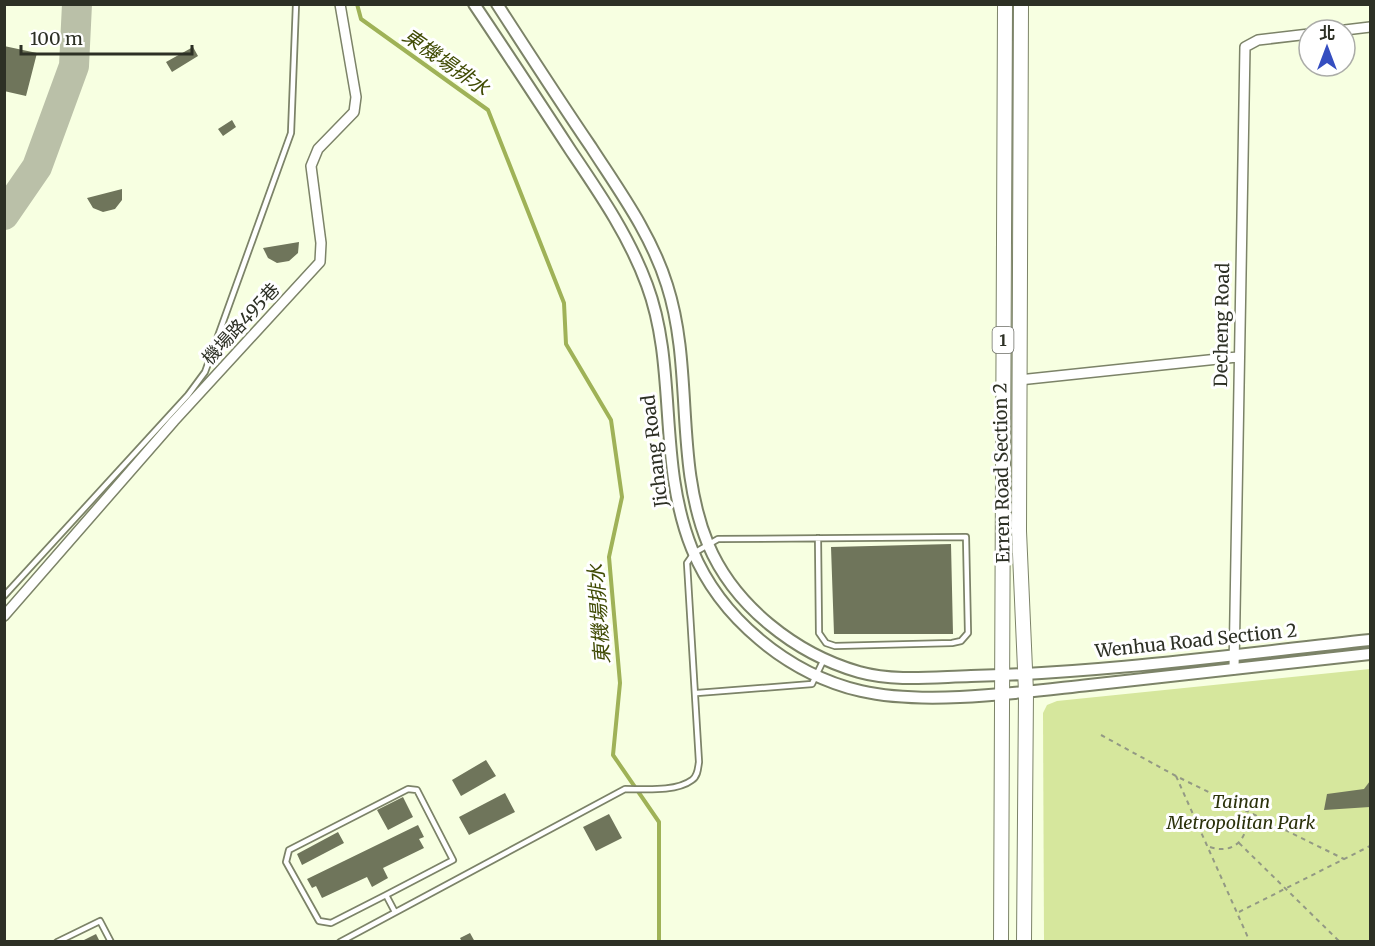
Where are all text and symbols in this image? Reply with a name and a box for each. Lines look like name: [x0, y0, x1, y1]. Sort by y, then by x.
scale bar: [21, 18, 192, 56]
north arrow: [1297, 18, 1357, 78]
water label: 東機場排水: [398, 23, 495, 101]
text: 北: [1319, 23, 1335, 43]
text: 100 m: [30, 27, 83, 50]
street label: Decheng Road: [1209, 263, 1234, 387]
street label: 機場路495巷: [197, 278, 284, 369]
road number: 1: [992, 327, 1014, 353]
street label: Erren Road Section 2: [988, 382, 1015, 564]
street label: Jichang Road: [636, 393, 673, 509]
water label: 東機場排水: [582, 562, 614, 665]
street label: Wenhua Road Section 2: [1093, 618, 1298, 663]
park label: Tainan Metropolitan Park: [1166, 790, 1315, 834]

